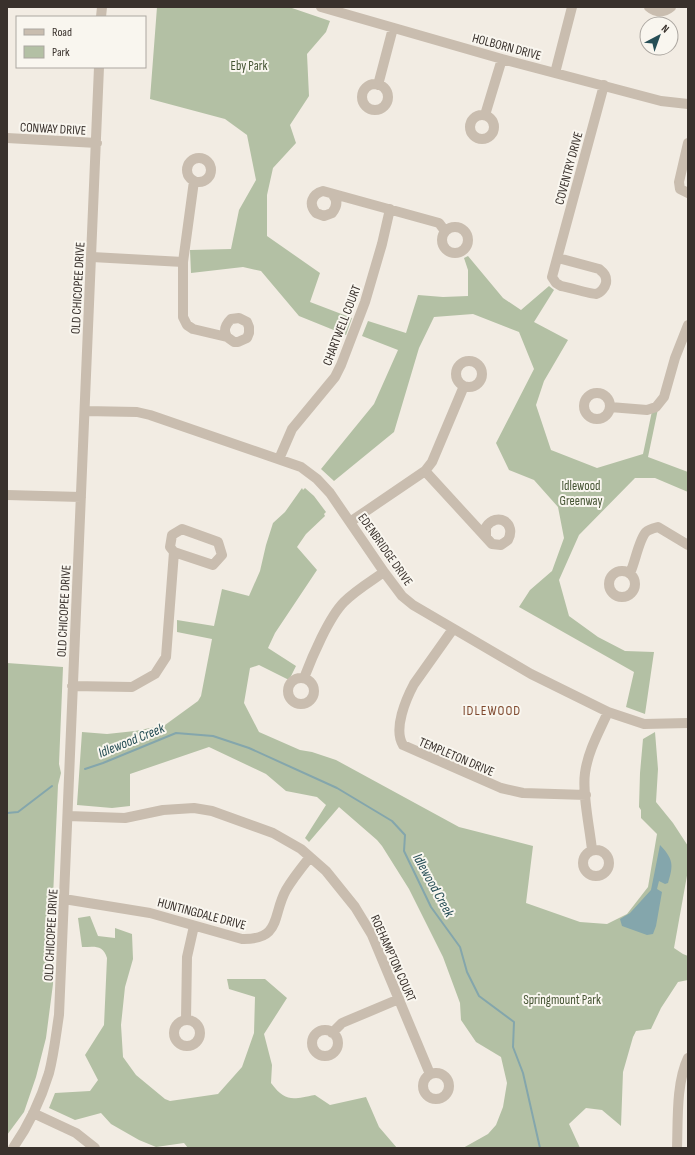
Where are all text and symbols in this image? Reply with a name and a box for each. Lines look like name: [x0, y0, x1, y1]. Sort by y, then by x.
legend: [16, 16, 146, 68]
north arrow: [639, 16, 679, 56]
text: N: [659, 22, 672, 36]
text: Road: [52, 25, 72, 40]
street label: HOLBORN DRIVE: [470, 30, 543, 64]
text: Park: [52, 45, 70, 60]
park label: Eby Park: [231, 58, 267, 74]
street label: CONWAY DRIVE: [19, 119, 86, 139]
street label: COVENTRY DRIVE: [552, 130, 586, 207]
street label: OLD CHICOPEE DRIVE: [68, 242, 88, 335]
street label: CHARTWELL COURT: [319, 283, 365, 368]
park label: Idlewood Greenway: [559, 478, 603, 509]
street label: EDENBRIDGE DRIVE: [354, 510, 416, 589]
street label: OLD CHICOPEE DRIVE: [54, 565, 74, 658]
district label: IDLEWOOD: [463, 702, 521, 719]
water label: Idlewood Creek: [96, 719, 167, 761]
street label: TEMPLETON DRIVE: [416, 734, 497, 780]
water label: Idlewood Creek: [409, 851, 458, 921]
street label: OLD CHICOPEE DRIVE: [41, 889, 61, 982]
street label: HUNTINGDALE DRIVE: [156, 894, 248, 933]
street label: ROEHAMPTON COURT: [367, 912, 419, 1004]
park label: Springmount Park: [523, 992, 601, 1008]

